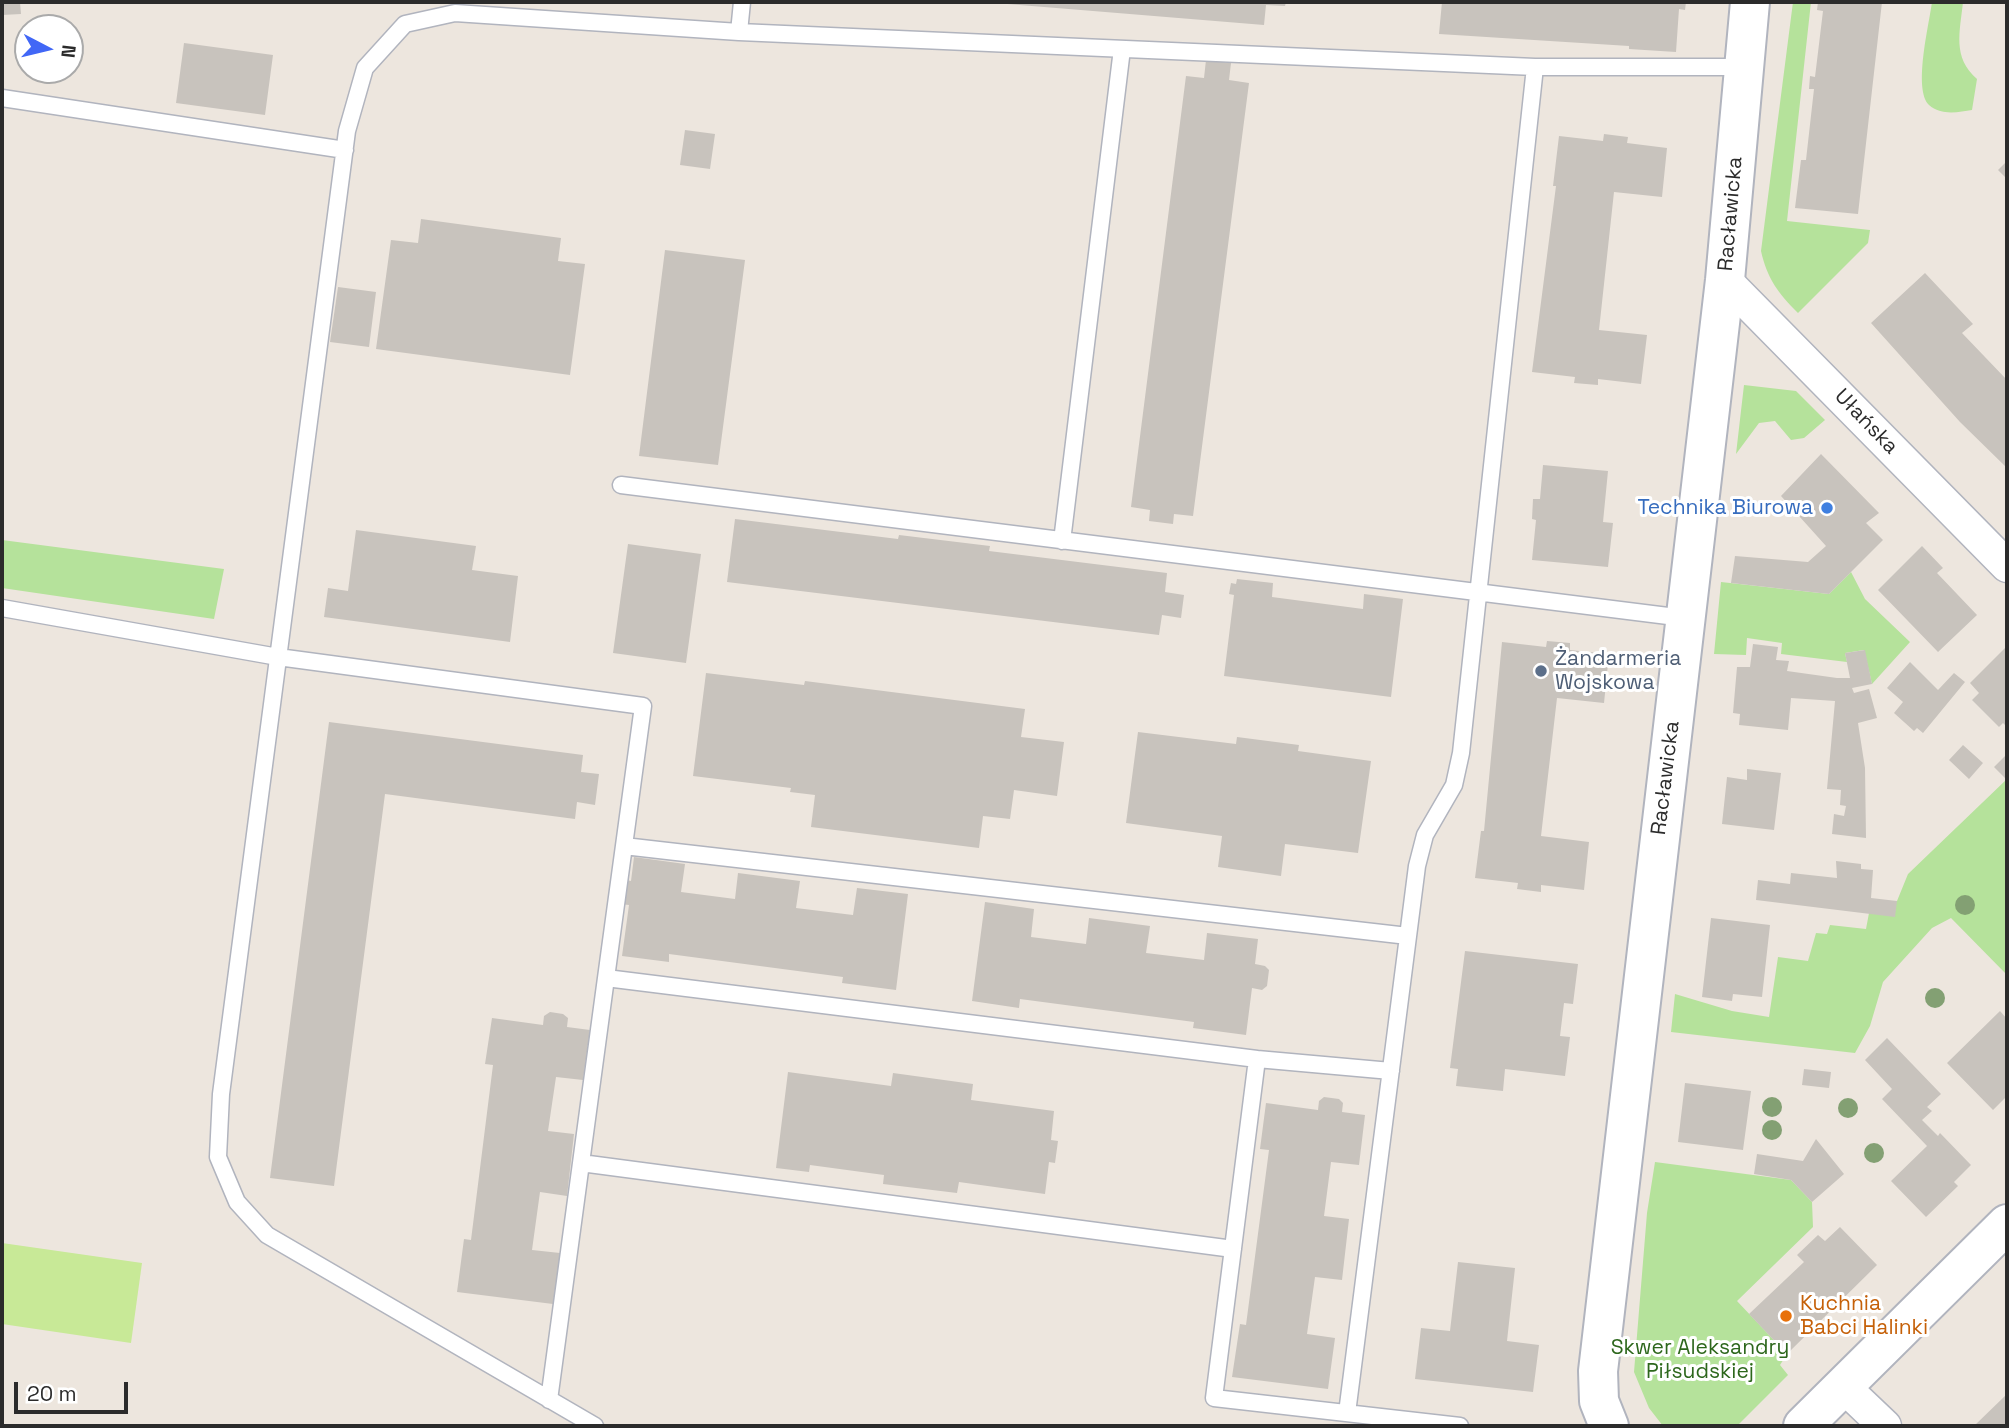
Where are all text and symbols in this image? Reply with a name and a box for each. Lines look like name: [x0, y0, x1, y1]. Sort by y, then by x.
north arrow: [14, 14, 84, 84]
text: N: [55, 44, 82, 59]
street label: Racławicka: [1713, 156, 1749, 272]
street label: Ułańska: [1829, 384, 1903, 460]
place label: Technika Biurowa: [1637, 495, 1813, 521]
marker: Technika Biurowa: [1819, 500, 1835, 516]
place label: Żandarmeria Wojskowa: [1555, 646, 1681, 696]
marker: Żandarmeria Wojskowa: [1533, 663, 1549, 679]
street label: Racławicka: [1646, 719, 1686, 837]
place label: Kuchnia Babci Halinki: [1800, 1291, 1928, 1341]
marker: Kuchnia Babci Halinki: [1778, 1308, 1794, 1324]
park label: Skwer Aleksandry Piłsudskiej: [1611, 1335, 1789, 1385]
scale bar: [18, 1368, 131, 1412]
text: 20 m: [27, 1380, 77, 1407]

